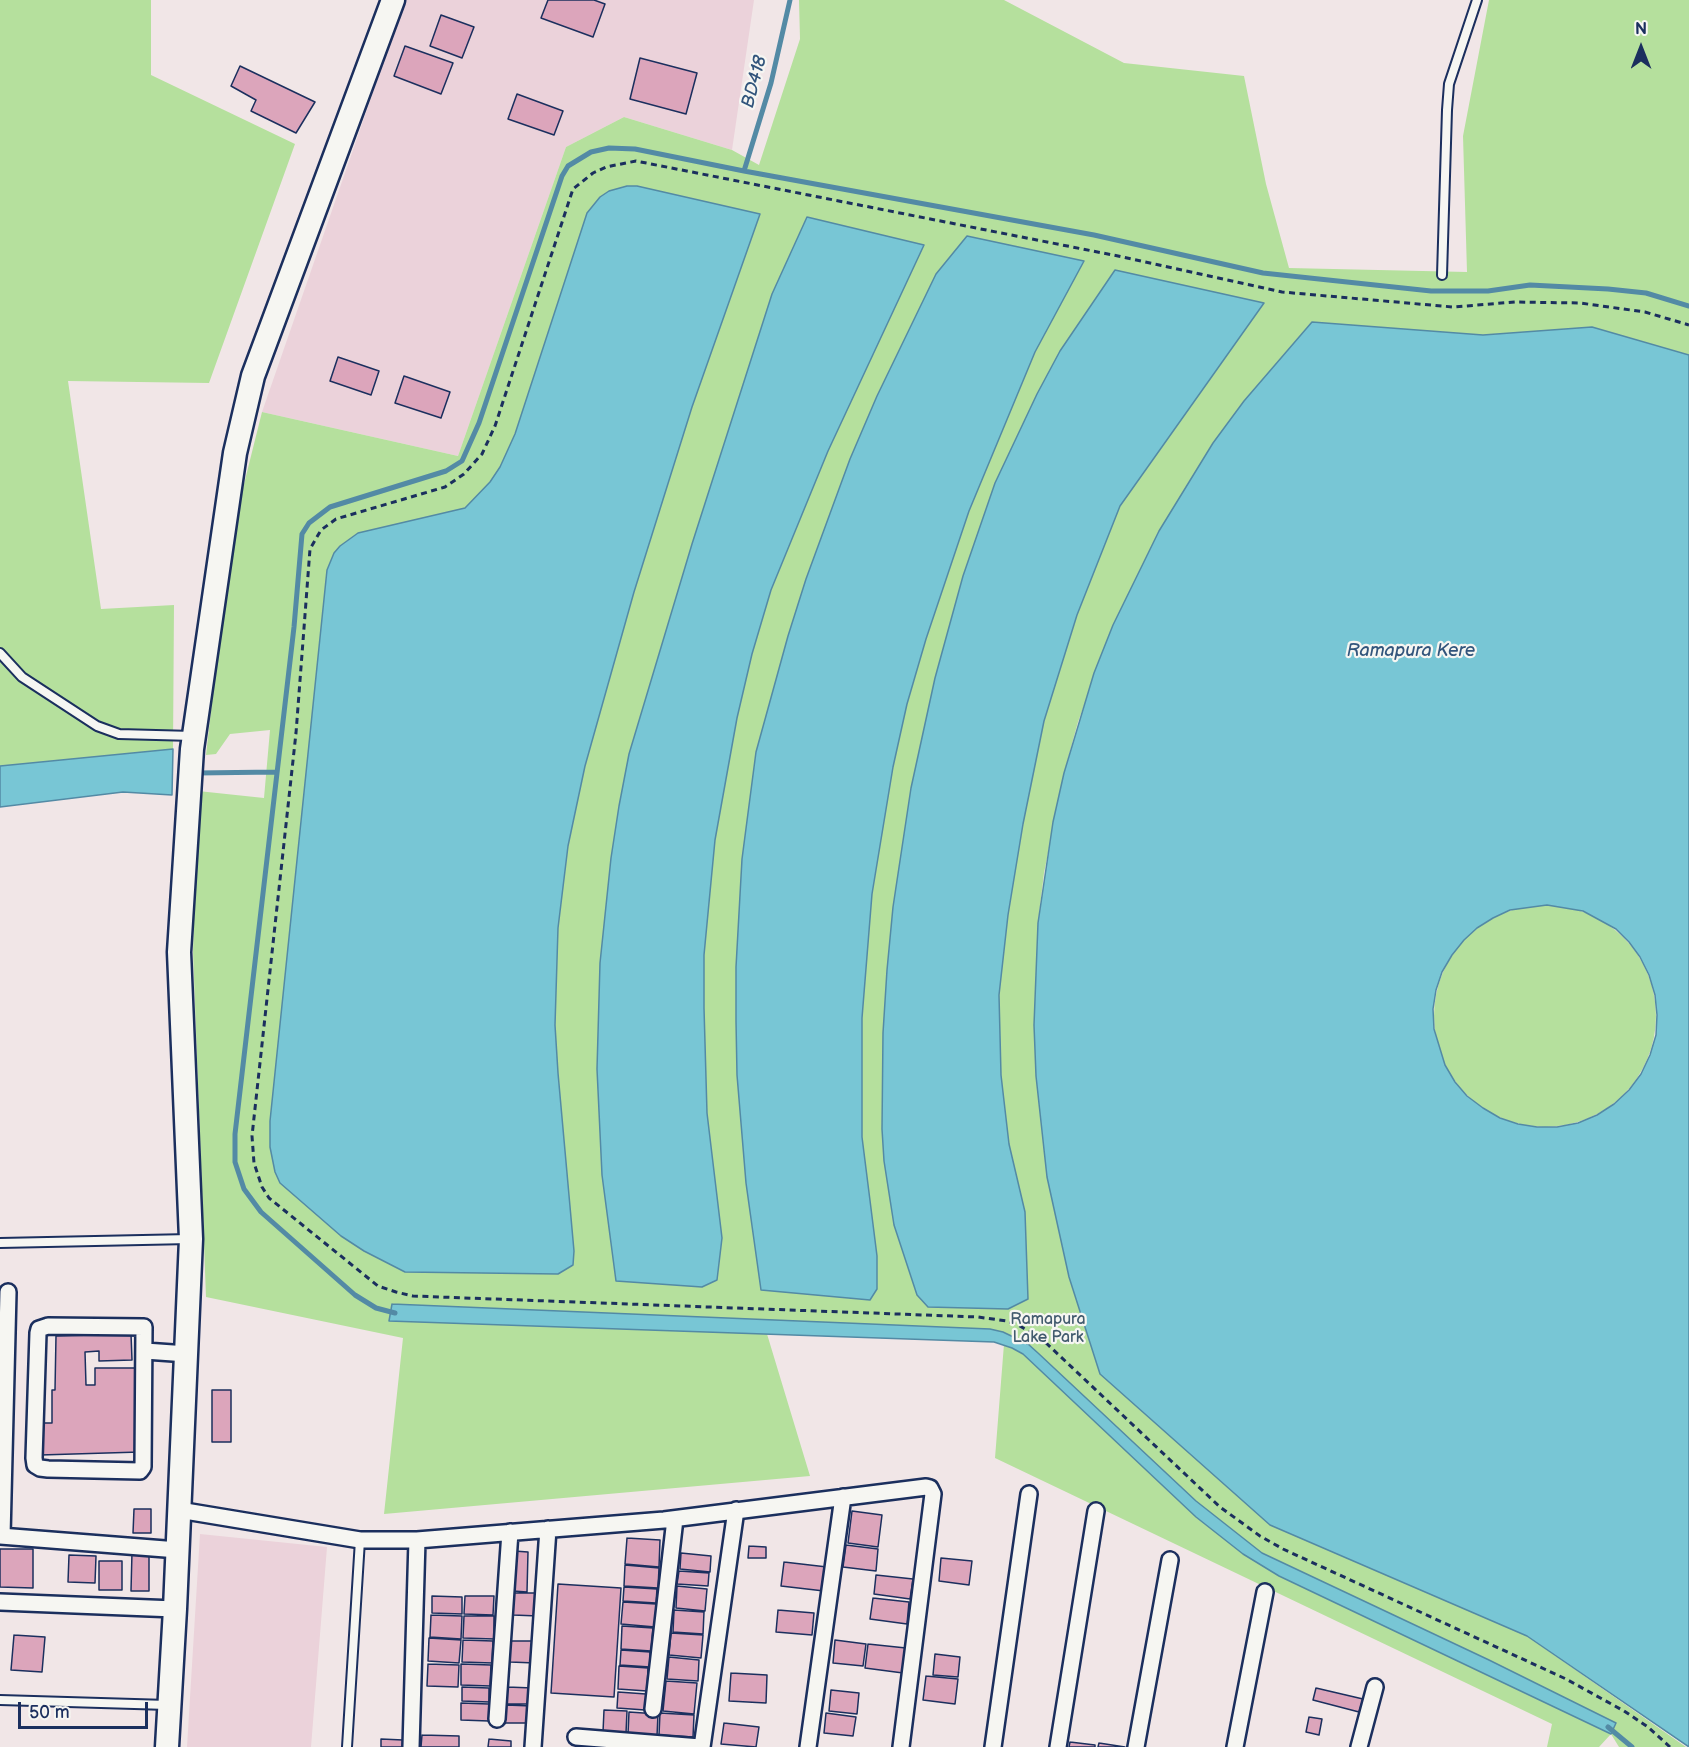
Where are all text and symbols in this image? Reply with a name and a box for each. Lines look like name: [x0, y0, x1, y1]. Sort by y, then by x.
north arrow: [1611, 18, 1671, 78]
text: N: [1635, 20, 1647, 39]
water label: BD418: [738, 54, 772, 110]
water label: Ramapura Kere: [1347, 640, 1475, 662]
park label: Ramapura Lake Park: [1010, 1310, 1086, 1348]
scale bar: [21, 1690, 152, 1728]
text: 50 m: [29, 1702, 70, 1723]

